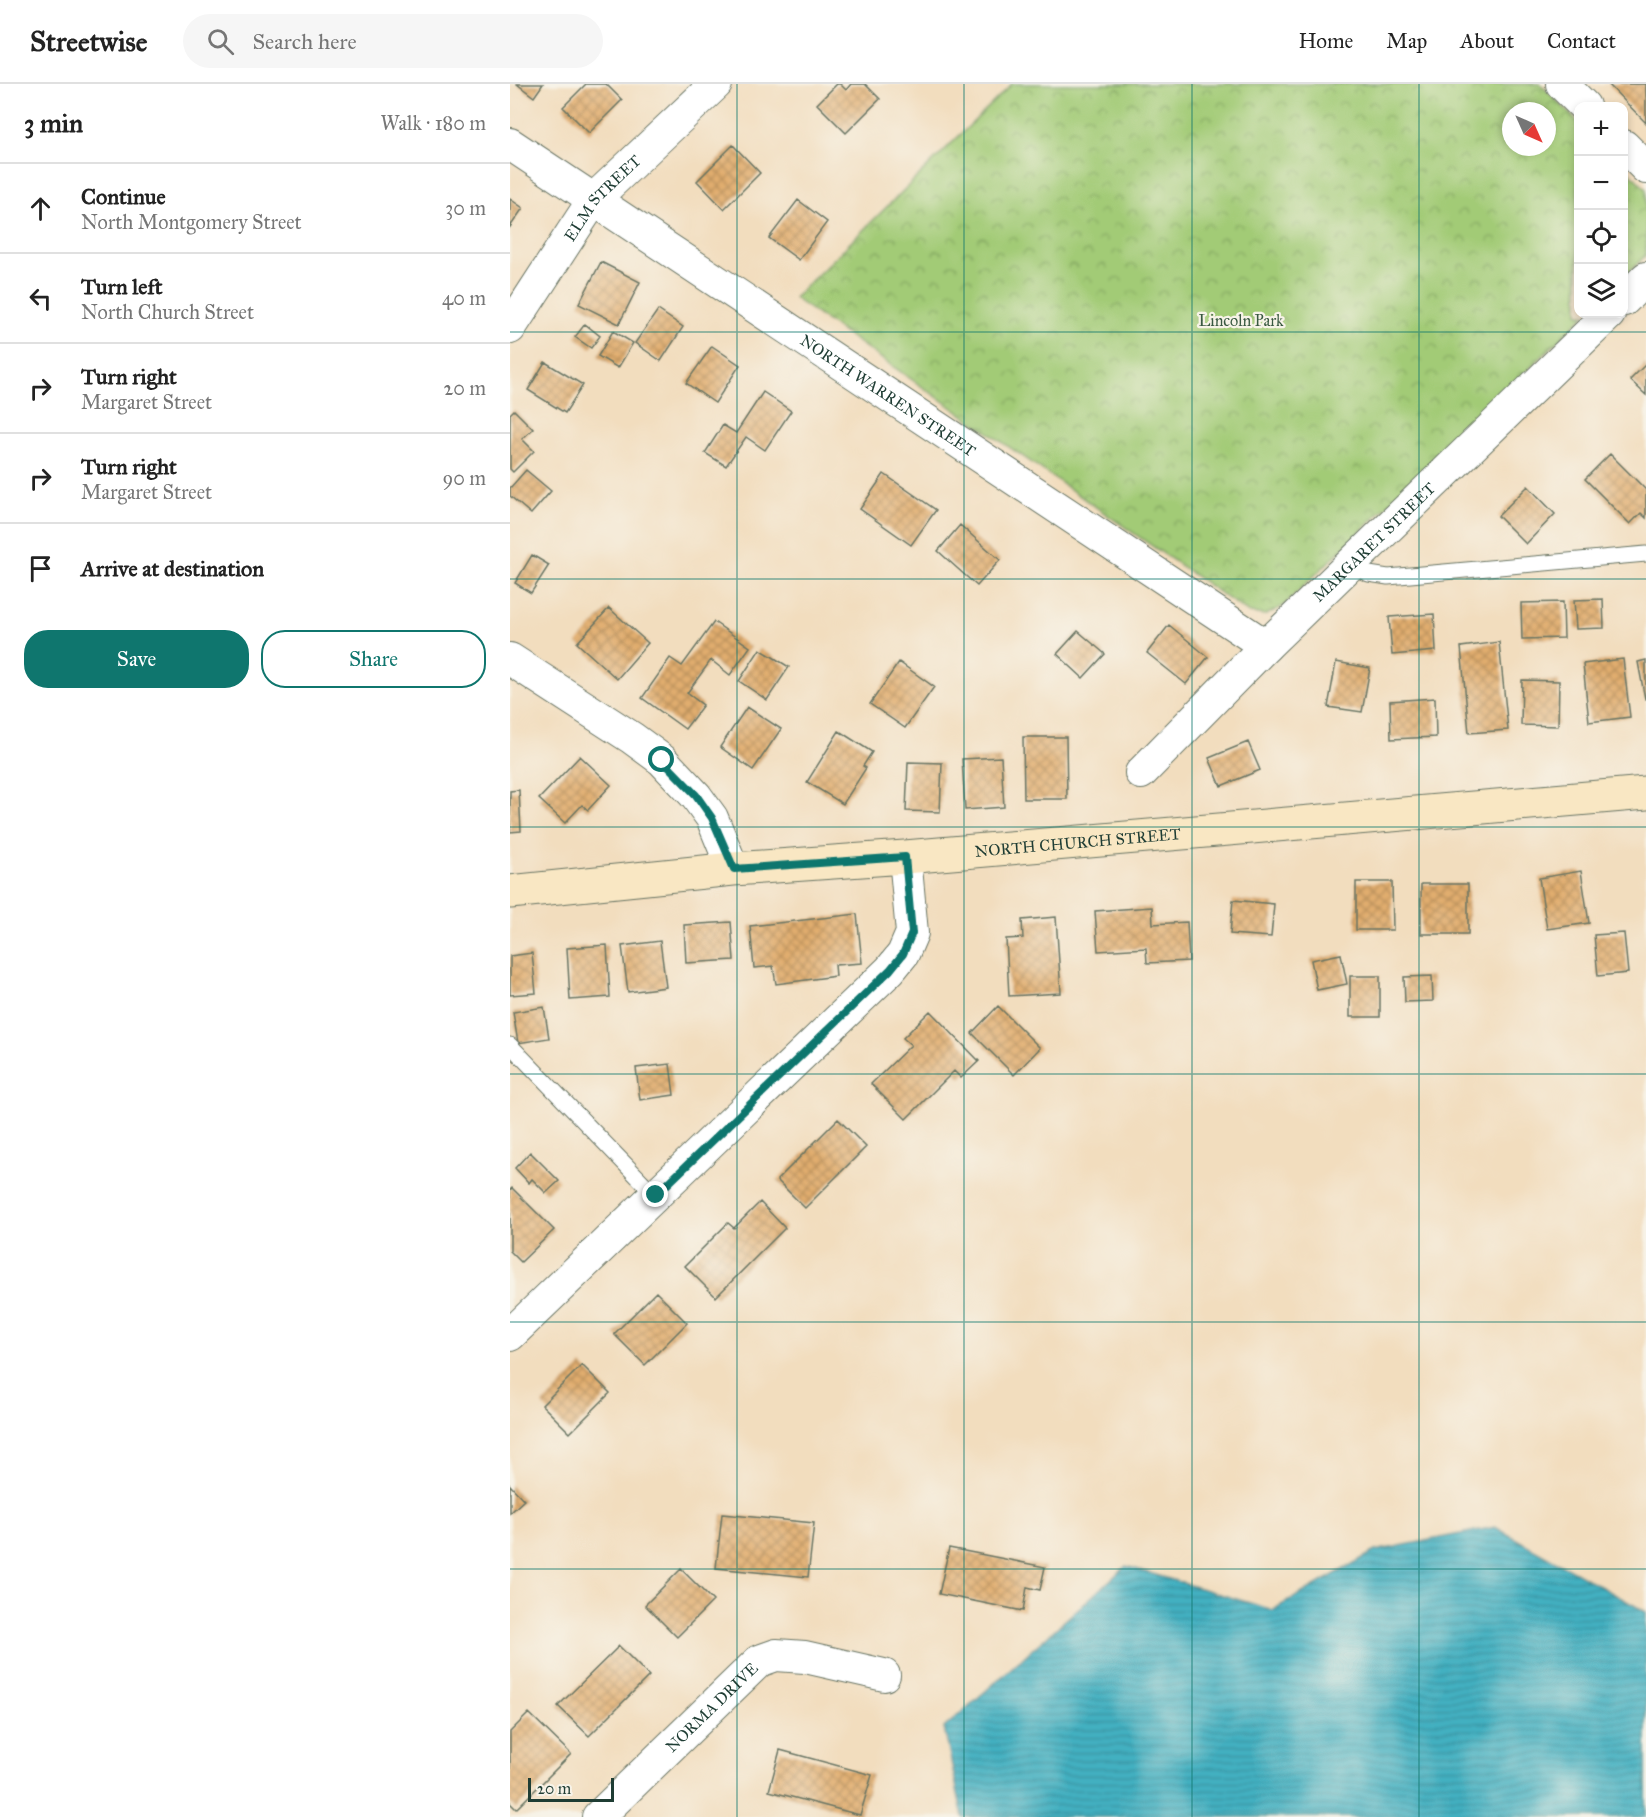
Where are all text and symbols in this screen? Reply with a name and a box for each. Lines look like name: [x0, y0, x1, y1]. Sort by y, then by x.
search box: [183, 14, 603, 68]
text: Streetwise: [30, 24, 147, 59]
icon: search: [204, 25, 237, 58]
text: Search here: [252, 28, 357, 55]
text: Home: [1298, 28, 1353, 54]
text: Map: [1386, 28, 1427, 54]
text: About: [1460, 28, 1514, 54]
text: Contact: [1547, 28, 1616, 54]
north arrow: [1502, 102, 1556, 156]
map controls: [1574, 102, 1628, 318]
button: +: [1574, 102, 1628, 156]
text: 3 min: [24, 107, 83, 139]
text: Walk · 180 m: [381, 111, 486, 135]
street label: ELM STREET: [560, 151, 644, 245]
button: −: [1574, 156, 1628, 210]
text: Continue: [81, 183, 166, 210]
icon: ahead: [24, 192, 57, 225]
text: 30 m: [445, 196, 486, 220]
text: North Montgomery Street: [81, 210, 302, 234]
button: locate: [1574, 210, 1628, 264]
button: layers: [1574, 264, 1628, 318]
text: Turn left: [81, 273, 163, 300]
icon: left: [24, 282, 57, 315]
text: 40 m: [442, 286, 486, 310]
text: North Church Street: [81, 300, 254, 324]
park label: Lincoln Park: [1198, 311, 1284, 330]
street label: NORTH WARREN STREET: [797, 330, 979, 460]
text: Turn right: [81, 363, 177, 390]
icon: right: [24, 372, 57, 405]
text: 20 m: [443, 376, 486, 400]
text: Margaret Street: [81, 390, 212, 414]
text: Turn right: [81, 453, 177, 480]
icon: right: [24, 462, 57, 495]
text: 90 m: [443, 466, 486, 490]
street label: MARGARET STREET: [1308, 478, 1439, 605]
text: Margaret Street: [81, 480, 212, 504]
icon: arrive: [24, 552, 57, 585]
text: Arrive at destination: [81, 555, 264, 582]
button: Save: [24, 630, 249, 688]
button: Share: [261, 630, 486, 688]
route start: [648, 746, 674, 772]
street label: NORTH CHURCH STREET: [974, 824, 1182, 860]
route end: [642, 1181, 668, 1207]
street label: NORMA DRIVE: [662, 1658, 761, 1756]
scale bar: [528, 1775, 614, 1802]
text: 20 m: [537, 1779, 571, 1798]

